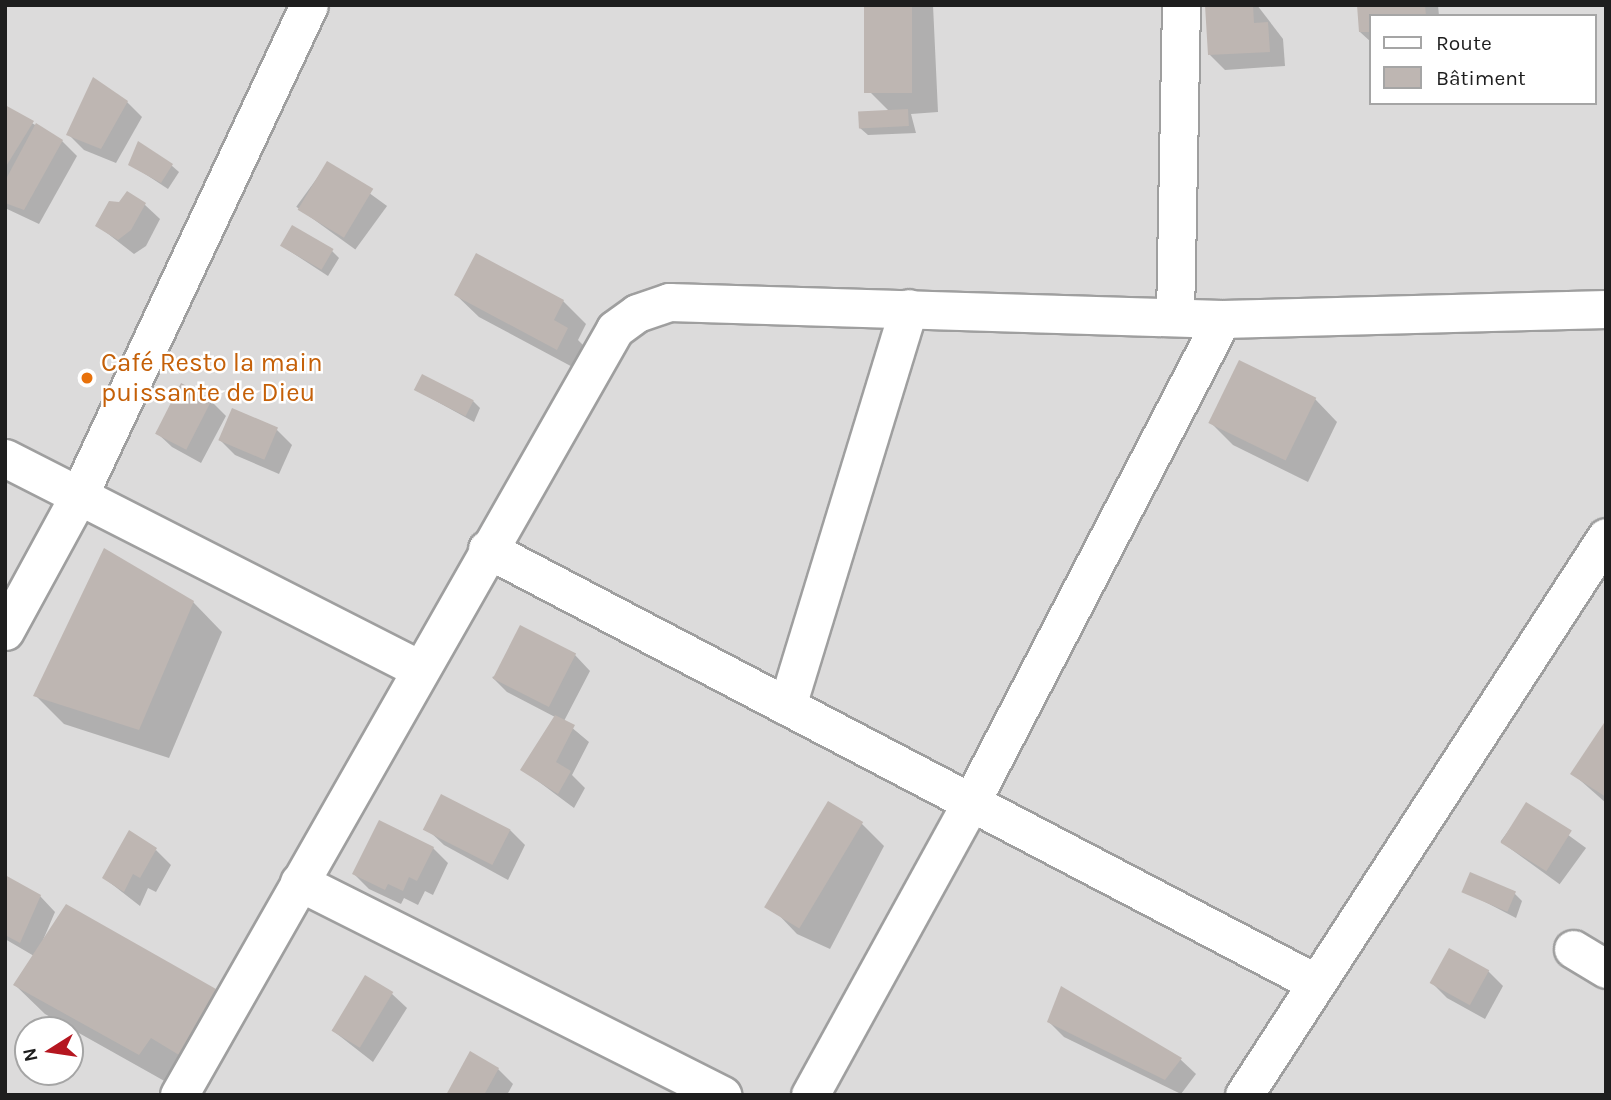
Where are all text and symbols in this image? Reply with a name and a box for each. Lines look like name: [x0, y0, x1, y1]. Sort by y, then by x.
legend: [1370, 14, 1597, 105]
text: Route: [1436, 31, 1492, 55]
text: Bâtiment: [1436, 66, 1526, 90]
place label: Café Resto la main puissante de Dieu: [101, 347, 323, 408]
marker: Café Resto la main puissante de Dieu: [79, 370, 95, 386]
north arrow: [14, 1016, 84, 1086]
text: N: [18, 1046, 43, 1064]

